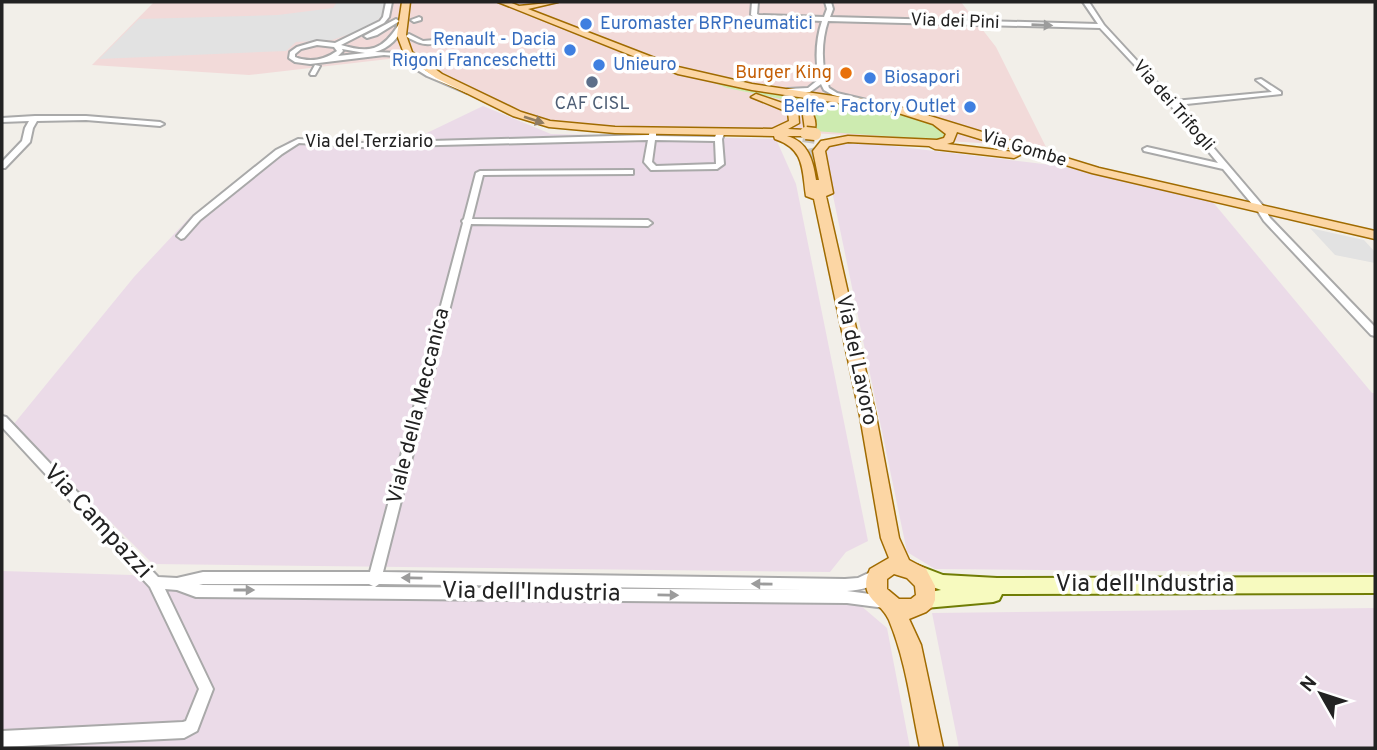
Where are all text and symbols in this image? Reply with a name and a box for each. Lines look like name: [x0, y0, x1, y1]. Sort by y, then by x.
street label: Via dei Pini: [910, 9, 1000, 35]
place label: Euromaster BRPneumatici: [600, 13, 813, 36]
marker: Euromaster BRPneumatici: [578, 16, 594, 32]
one-way arrow: [1032, 19, 1054, 30]
place label: Renault - Dacia Rigoni Franceschetti: [392, 29, 556, 73]
marker: Renault - Dacia Rigoni Franceschetti: [562, 42, 578, 58]
place label: Unieuro: [613, 54, 677, 77]
street label: Via dei Trifogli: [1127, 56, 1219, 156]
marker: Unieuro: [591, 57, 607, 73]
place label: Burger King: [735, 62, 832, 85]
marker: Burger King: [838, 65, 854, 81]
place label: Biosapori: [884, 67, 960, 90]
marker: Biosapori: [862, 70, 878, 86]
marker: CAF CISL: [584, 74, 600, 90]
place label: CAF CISL: [555, 93, 629, 116]
place label: Belfe - Factory Outlet: [783, 96, 956, 119]
marker: Belfe - Factory Outlet: [962, 99, 978, 115]
one-way arrow: [523, 115, 544, 126]
street label: Via Gombe: [979, 125, 1069, 173]
street label: Via del Terziario: [305, 131, 433, 154]
street label: Via del Lavoro: [829, 292, 883, 428]
street label: Viale della Meccanica: [382, 305, 456, 507]
street label: Via Campazzi: [36, 458, 158, 586]
street label: Via dell'Industria: [1056, 570, 1234, 600]
one-way arrow: [401, 572, 423, 584]
street label: Via dell'Industria: [441, 576, 621, 610]
one-way arrow: [751, 578, 773, 590]
one-way arrow: [233, 584, 255, 596]
one-way arrow: [657, 589, 679, 601]
north arrow: [1286, 659, 1356, 729]
text: N: [1296, 672, 1323, 697]

